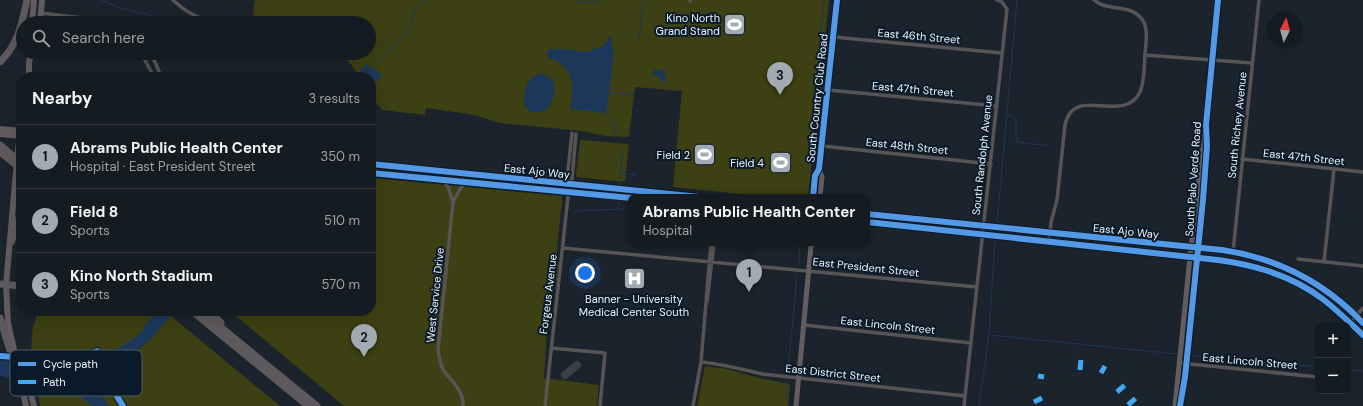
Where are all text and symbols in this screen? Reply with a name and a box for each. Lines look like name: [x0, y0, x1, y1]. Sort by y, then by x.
place label: Kino North Grand Stand: [656, 11, 720, 38]
sports icon: Kino North Grand Stand: [722, 11, 748, 37]
north arrow: [1267, 12, 1303, 48]
search box: [16, 16, 376, 60]
street label: East 46th Street: [877, 25, 961, 47]
icon: search: [30, 27, 52, 49]
text: Search here: [62, 28, 145, 48]
street label: South Country Club Road: [803, 33, 831, 163]
pin: 3: [767, 62, 793, 95]
street label: South Richey Avenue: [1224, 71, 1250, 179]
street label: East 47th Street: [872, 78, 954, 100]
text: Nearby: [32, 87, 92, 109]
text: 3 results: [308, 90, 360, 107]
street label: South Randolph Avenue: [969, 94, 995, 216]
street label: South Palo Verde Road: [1182, 121, 1204, 237]
street label: East 48th Street: [865, 135, 949, 157]
text: Abrams Public Health Center: [70, 138, 283, 158]
sports icon: Field 2: [692, 142, 718, 168]
street label: East 47th Street: [1262, 146, 1346, 168]
text: 1: [43, 148, 47, 165]
text: 350 m: [320, 148, 360, 165]
place label: Field 2: [657, 148, 690, 162]
sports icon: Field 4: [767, 150, 793, 176]
place label: Field 4: [730, 156, 764, 170]
text: Hospital · East President Street: [70, 158, 256, 175]
street label: East Ajo Way: [503, 161, 571, 181]
popup: [628, 194, 870, 246]
text: Field 8: [70, 202, 118, 222]
text: Abrams Public Health Center: [643, 202, 855, 222]
text: 2: [41, 212, 49, 229]
text: 510 m: [324, 212, 360, 229]
street label: East Ajo Way: [1092, 221, 1160, 241]
text: Sports: [70, 222, 110, 239]
text: Hospital: [643, 222, 692, 239]
street label: West Service Drive: [423, 247, 447, 343]
street label: Forgeus Avenue: [536, 253, 560, 335]
street label: East President Street: [812, 254, 920, 280]
pin: 1: [736, 259, 762, 292]
your location: [575, 263, 595, 283]
text: Kino North Stadium: [70, 266, 213, 286]
hospital icon: Banner - University Medical Center South: [621, 266, 647, 292]
text: 3: [41, 276, 49, 293]
text: 570 m: [322, 276, 360, 293]
text: Sports: [70, 286, 110, 303]
place label: Banner - University Medical Center South: [579, 292, 689, 319]
street label: East Lincoln Street: [840, 313, 936, 337]
map controls: [1315, 322, 1351, 394]
button: +: [1315, 322, 1351, 358]
pin: 2: [351, 324, 377, 357]
legend: [10, 350, 142, 396]
street label: East Lincoln Street: [1202, 350, 1298, 372]
text: Cycle path: [43, 357, 98, 371]
button: −: [1315, 358, 1351, 394]
street label: East District Street: [785, 361, 881, 385]
text: Path: [43, 375, 66, 389]

